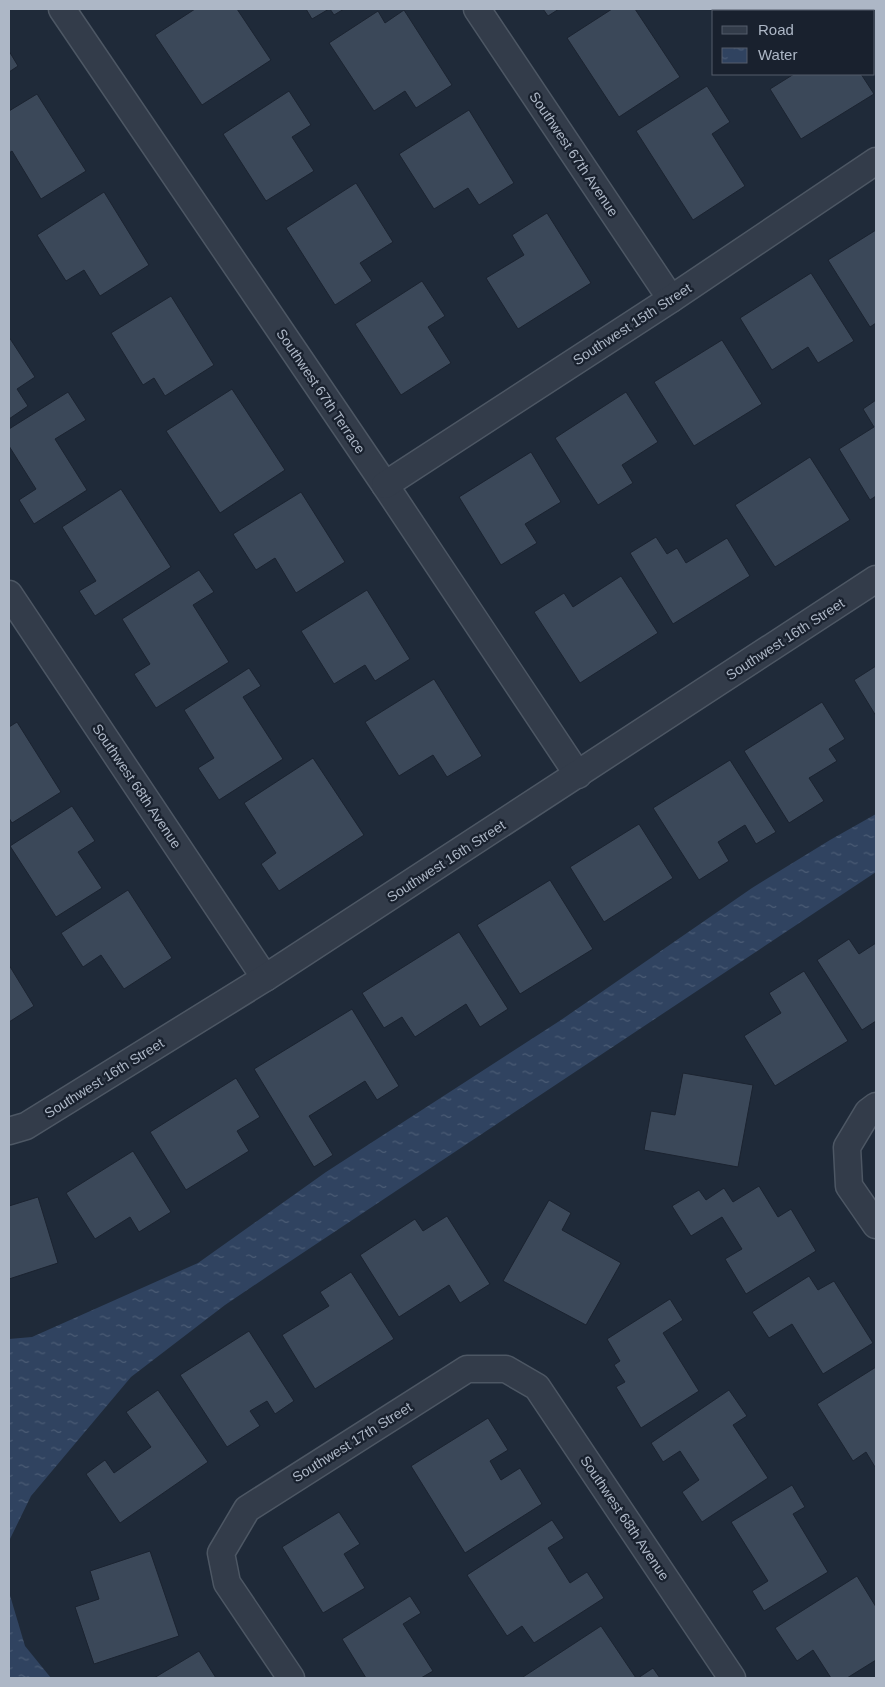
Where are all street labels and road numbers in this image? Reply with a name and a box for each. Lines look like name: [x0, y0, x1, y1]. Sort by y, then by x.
street label: Southwest 67th Avenue: [526, 89, 622, 220]
street label: Southwest 15th Street: [570, 280, 694, 368]
street label: Southwest 67th Terrace: [273, 326, 369, 457]
street label: Southwest 16th Street: [723, 595, 847, 683]
street label: Southwest 68th Avenue: [89, 721, 185, 852]
street label: Southwest 16th Street: [384, 817, 508, 905]
street label: Southwest 16th Street: [41, 1035, 167, 1121]
street label: Southwest 17th Street: [289, 1399, 415, 1485]
street label: Southwest 68th Avenue: [577, 1453, 673, 1584]

